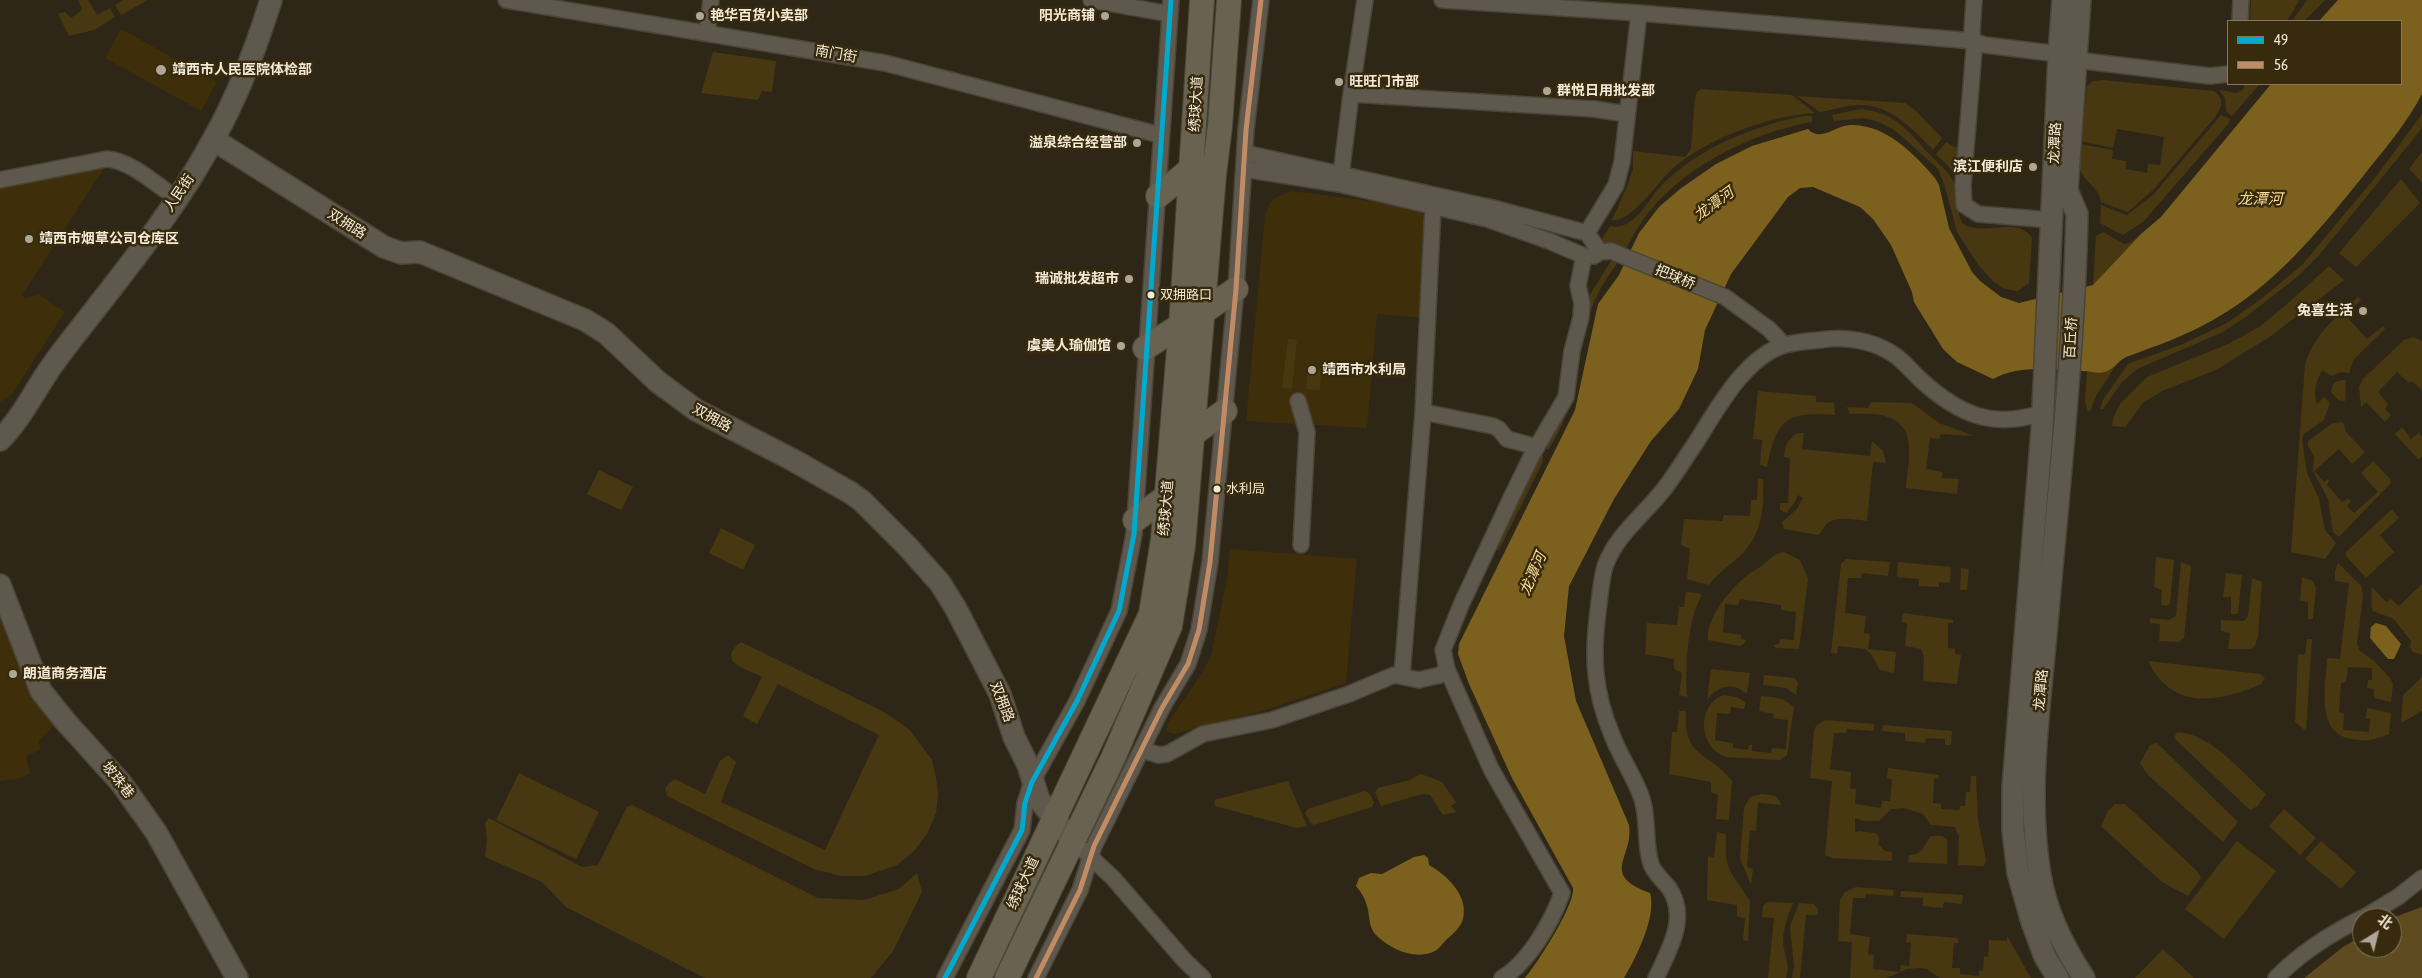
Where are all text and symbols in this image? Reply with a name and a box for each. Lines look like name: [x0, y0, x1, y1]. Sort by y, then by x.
place label: 艳华百货小卖部: [710, 8, 808, 24]
place label: 阳光商铺: [1039, 8, 1095, 24]
marker: 艳华百货小卖部: [694, 10, 706, 22]
marker: 阳光商铺: [1099, 10, 1111, 22]
legend: [2227, 20, 2402, 85]
text: 49: [2274, 31, 2288, 48]
street label: 南门街: [814, 42, 858, 66]
text: 56: [2274, 56, 2288, 73]
place label: 靖西市人民医院体检部: [172, 62, 312, 78]
marker: 靖西市人民医院体检部: [154, 63, 168, 77]
place label: 旺旺门市部: [1349, 74, 1419, 90]
street label: 绣球大道: [1186, 76, 1206, 132]
marker: 旺旺门市部: [1333, 76, 1345, 88]
place label: 群悦日用批发部: [1557, 83, 1655, 99]
marker: 群悦日用批发部: [1541, 85, 1553, 97]
street label: 龙潭路: [2046, 122, 2064, 164]
place label: 溢泉综合经营部: [1029, 135, 1127, 151]
marker: 溢泉综合经营部: [1131, 137, 1143, 149]
place label: 滨江便利店: [1953, 159, 2023, 175]
marker: 滨江便利店: [2027, 161, 2039, 173]
street label: 人民街: [160, 171, 198, 215]
water label: 龙潭河: [1691, 183, 1737, 225]
water label: 龙潭河: [2238, 190, 2282, 208]
street label: 双拥路: [325, 206, 369, 242]
place label: 靖西市烟草公司仓库区: [39, 231, 179, 247]
marker: 靖西市烟草公司仓库区: [23, 233, 35, 245]
street label: 把球桥: [1652, 261, 1698, 293]
place label: 瑞诚批发超市: [1035, 271, 1119, 287]
marker: 瑞诚批发超市: [1123, 273, 1135, 285]
place label: 双拥路口: [1160, 287, 1212, 303]
marker: 双拥路口: [1146, 290, 1156, 300]
place label: 兔喜生活: [2297, 303, 2353, 319]
marker: 兔喜生活: [2357, 305, 2369, 317]
street label: 百丘桥: [2062, 317, 2080, 359]
place label: 虞美人瑜伽馆: [1027, 338, 1111, 354]
marker: 虞美人瑜伽馆: [1115, 340, 1127, 352]
place label: 靖西市水利局: [1322, 362, 1406, 378]
marker: 靖西市水利局: [1306, 364, 1318, 376]
street label: 双拥路: [690, 400, 734, 436]
street label: 绣球大道: [1155, 479, 1177, 537]
place label: 水利局: [1226, 481, 1265, 497]
marker: 水利局: [1212, 484, 1222, 494]
water label: 龙潭河: [1516, 550, 1550, 598]
place label: 朗道商务酒店: [23, 666, 107, 682]
marker: 朗道商务酒店: [7, 668, 19, 680]
street label: 龙潭路: [2031, 668, 2051, 712]
street label: 双拥路: [987, 679, 1017, 725]
street label: 坡珠巷: [98, 758, 138, 802]
street label: 绣球大道: [1004, 854, 1042, 912]
north arrow: [2352, 908, 2402, 958]
text: 北: [2375, 911, 2396, 932]

